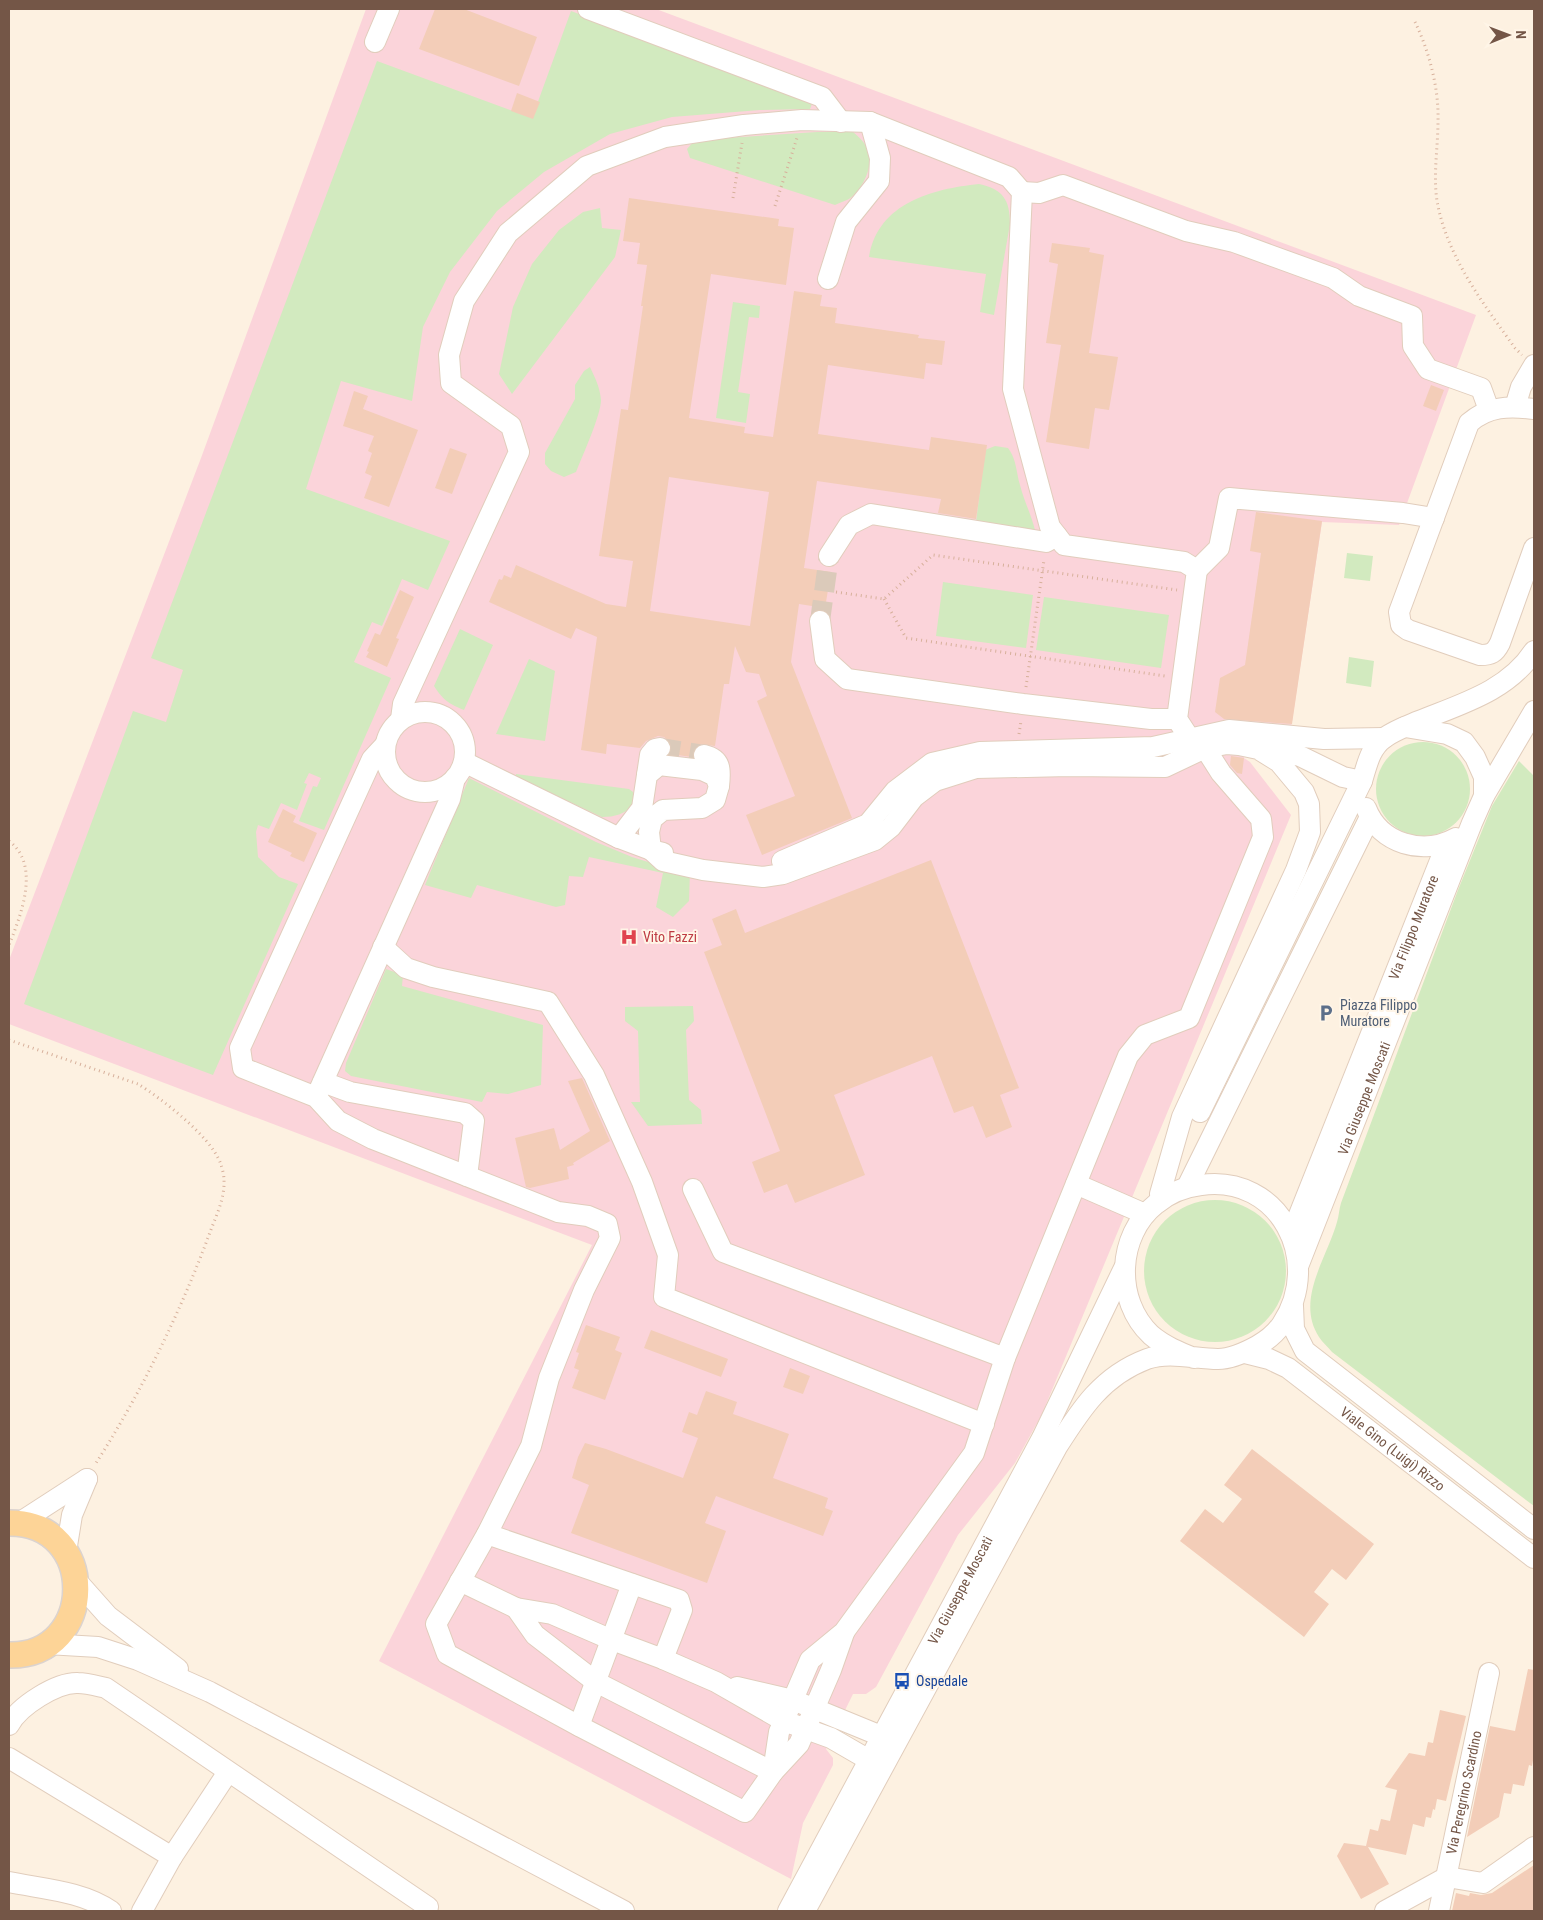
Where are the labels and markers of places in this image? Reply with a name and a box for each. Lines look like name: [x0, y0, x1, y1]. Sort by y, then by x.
hospital icon: Vito Fazzi: [619, 927, 639, 947]
place label: Vito Fazzi: [643, 929, 697, 945]
place label: Piazza Filippo Muratore: [1340, 997, 1417, 1029]
parking icon: Piazza Filippo Muratore: [1316, 1003, 1336, 1023]
bus stop icon: Ospedale: [892, 1671, 912, 1691]
place label: Ospedale: [916, 1673, 968, 1689]

